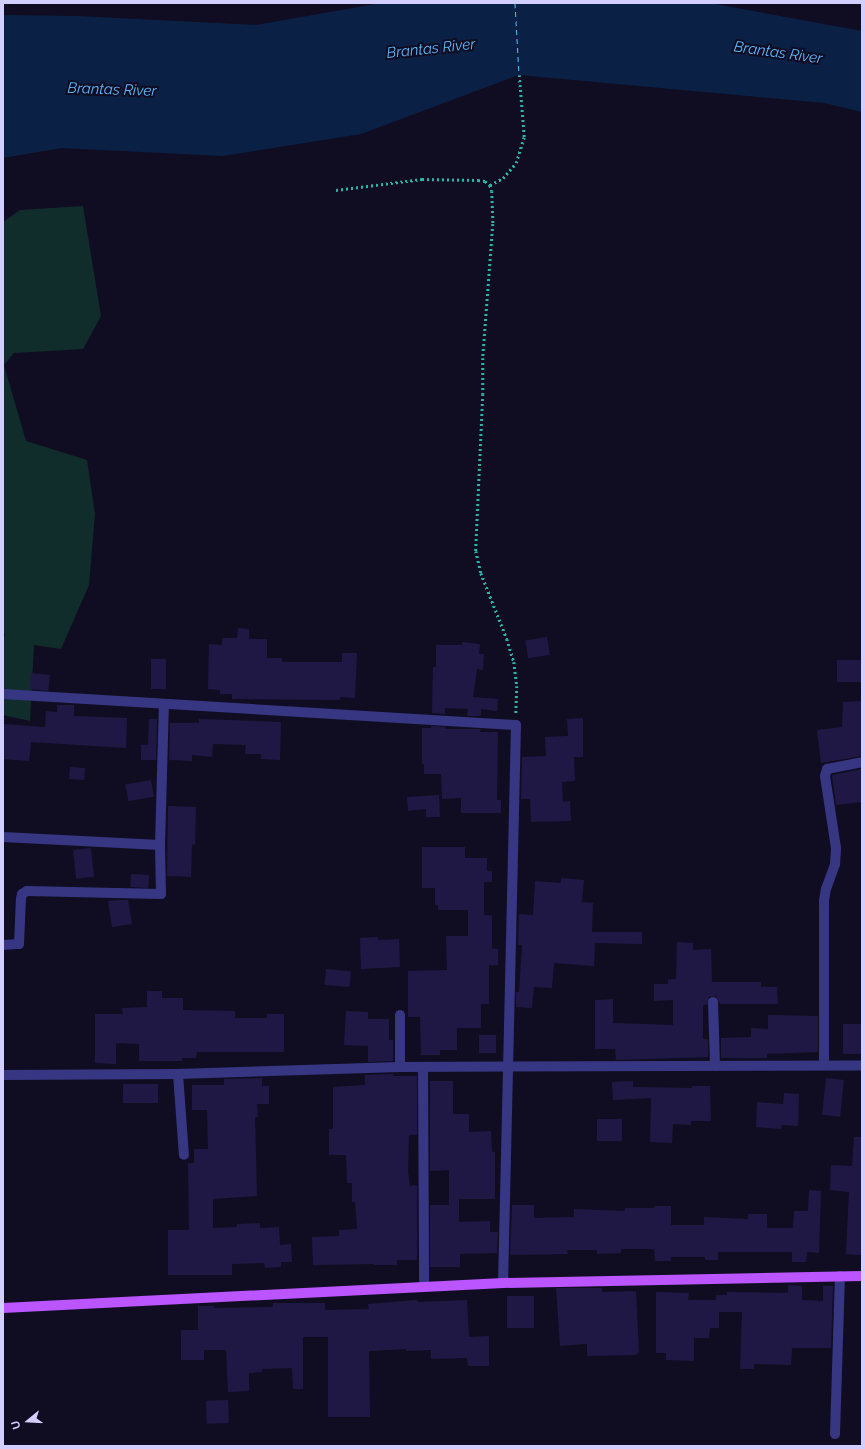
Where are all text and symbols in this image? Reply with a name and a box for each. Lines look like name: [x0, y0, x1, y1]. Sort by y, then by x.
water label: Brantas River: [386, 35, 476, 63]
water label: Brantas River: [733, 38, 823, 68]
water label: Brantas River: [67, 79, 157, 101]
north arrow: [8, 1401, 48, 1441]
text: U: [9, 1419, 24, 1431]

